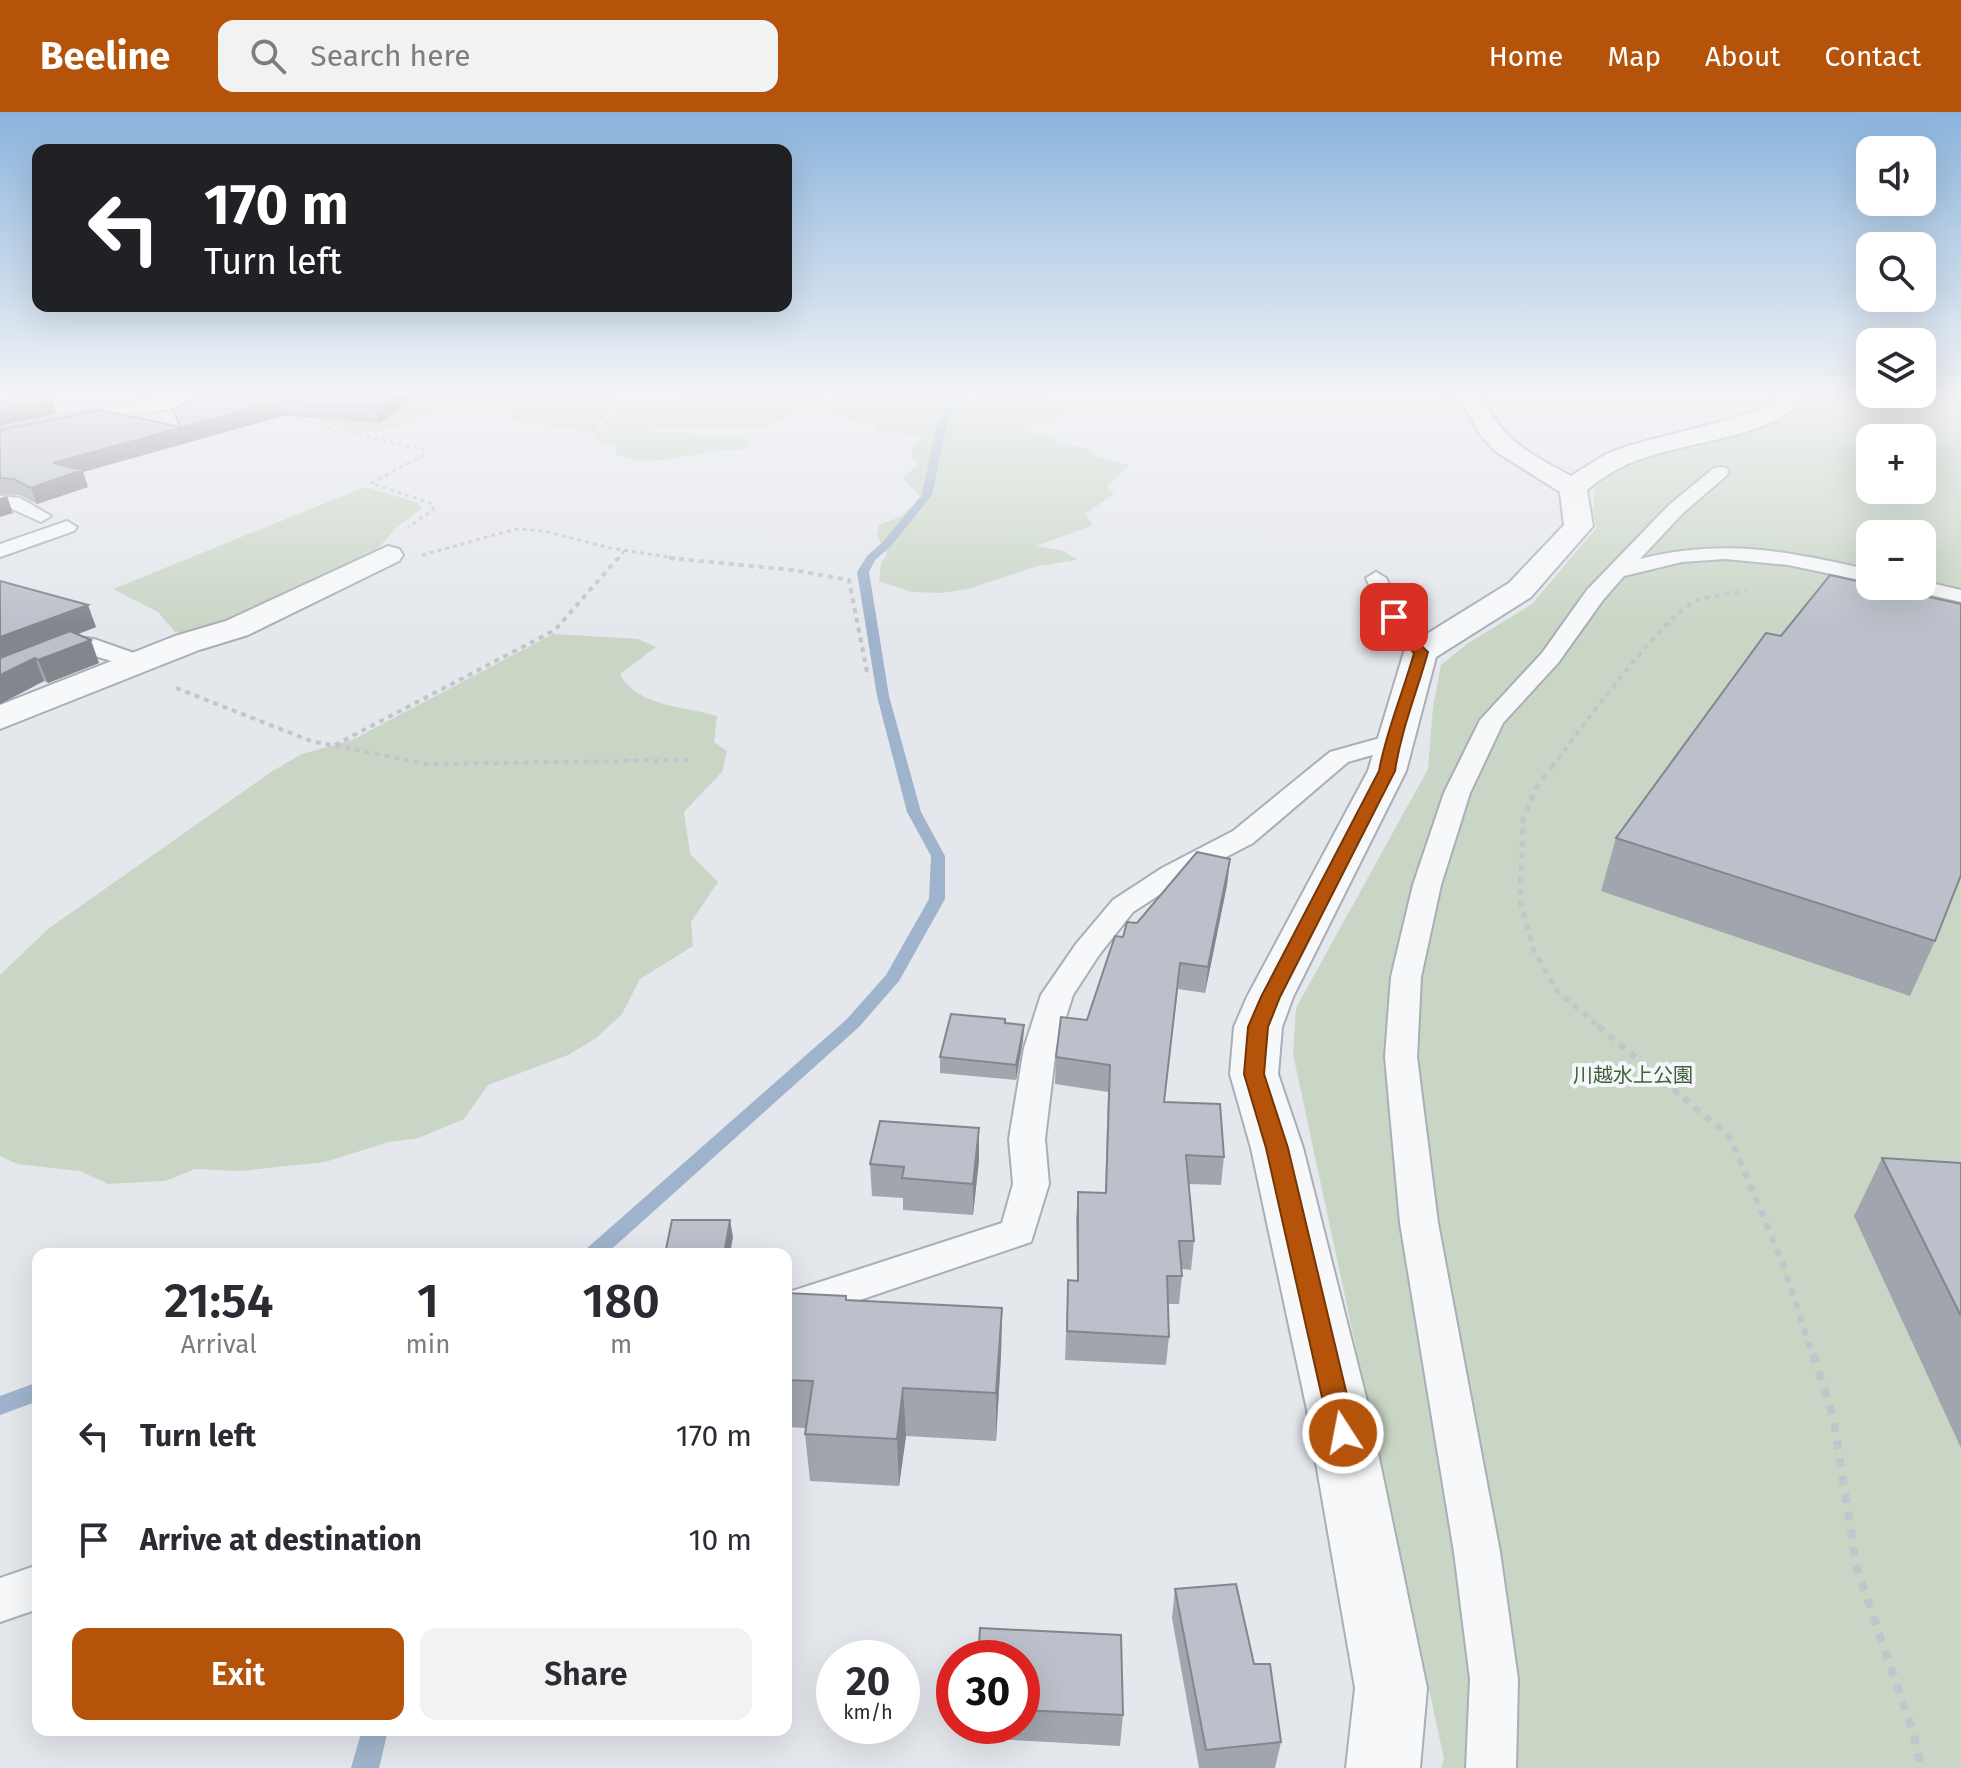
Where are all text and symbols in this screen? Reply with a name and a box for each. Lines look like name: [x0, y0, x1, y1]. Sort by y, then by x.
search box: [218, 20, 778, 92]
text: Beeline: [40, 33, 170, 79]
icon: search: [246, 34, 290, 78]
text: Search here: [310, 38, 471, 74]
text: Home: [1489, 40, 1563, 73]
text: Map: [1607, 40, 1661, 73]
text: About: [1705, 40, 1780, 73]
text: Contact: [1824, 40, 1921, 73]
map controls: [1856, 136, 1936, 600]
button: sound: [1856, 136, 1936, 216]
text: 170 m: [204, 172, 349, 239]
icon: left: [72, 176, 176, 280]
button: search: [1856, 232, 1936, 312]
text: Turn left: [204, 240, 342, 284]
button: layers: [1856, 328, 1936, 408]
button: +: [1856, 424, 1936, 504]
button: −: [1856, 520, 1936, 600]
pin: [1360, 583, 1428, 651]
icon: arrive: [1372, 595, 1416, 639]
park label: 川越水上公園: [1573, 1063, 1693, 1087]
text: 21:54: [164, 1272, 273, 1330]
text: 1: [417, 1272, 439, 1330]
text: 180: [583, 1272, 660, 1330]
text: Arrival: [181, 1329, 257, 1360]
text: min: [406, 1329, 450, 1360]
text: m: [610, 1329, 632, 1360]
position arrow: [1301, 1391, 1385, 1475]
icon: left: [72, 1414, 116, 1458]
text: Turn left: [140, 1418, 256, 1454]
text: 170 m: [676, 1418, 752, 1454]
icon: arrive: [72, 1518, 116, 1562]
text: Arrive at destination: [140, 1522, 422, 1558]
text: 10 m: [689, 1522, 752, 1558]
button: Exit: [72, 1628, 404, 1720]
button: Share: [420, 1628, 752, 1720]
speed limit sign: 30: [936, 1640, 1040, 1744]
text: 20: [846, 1658, 890, 1706]
text: km/h: [843, 1700, 893, 1724]

